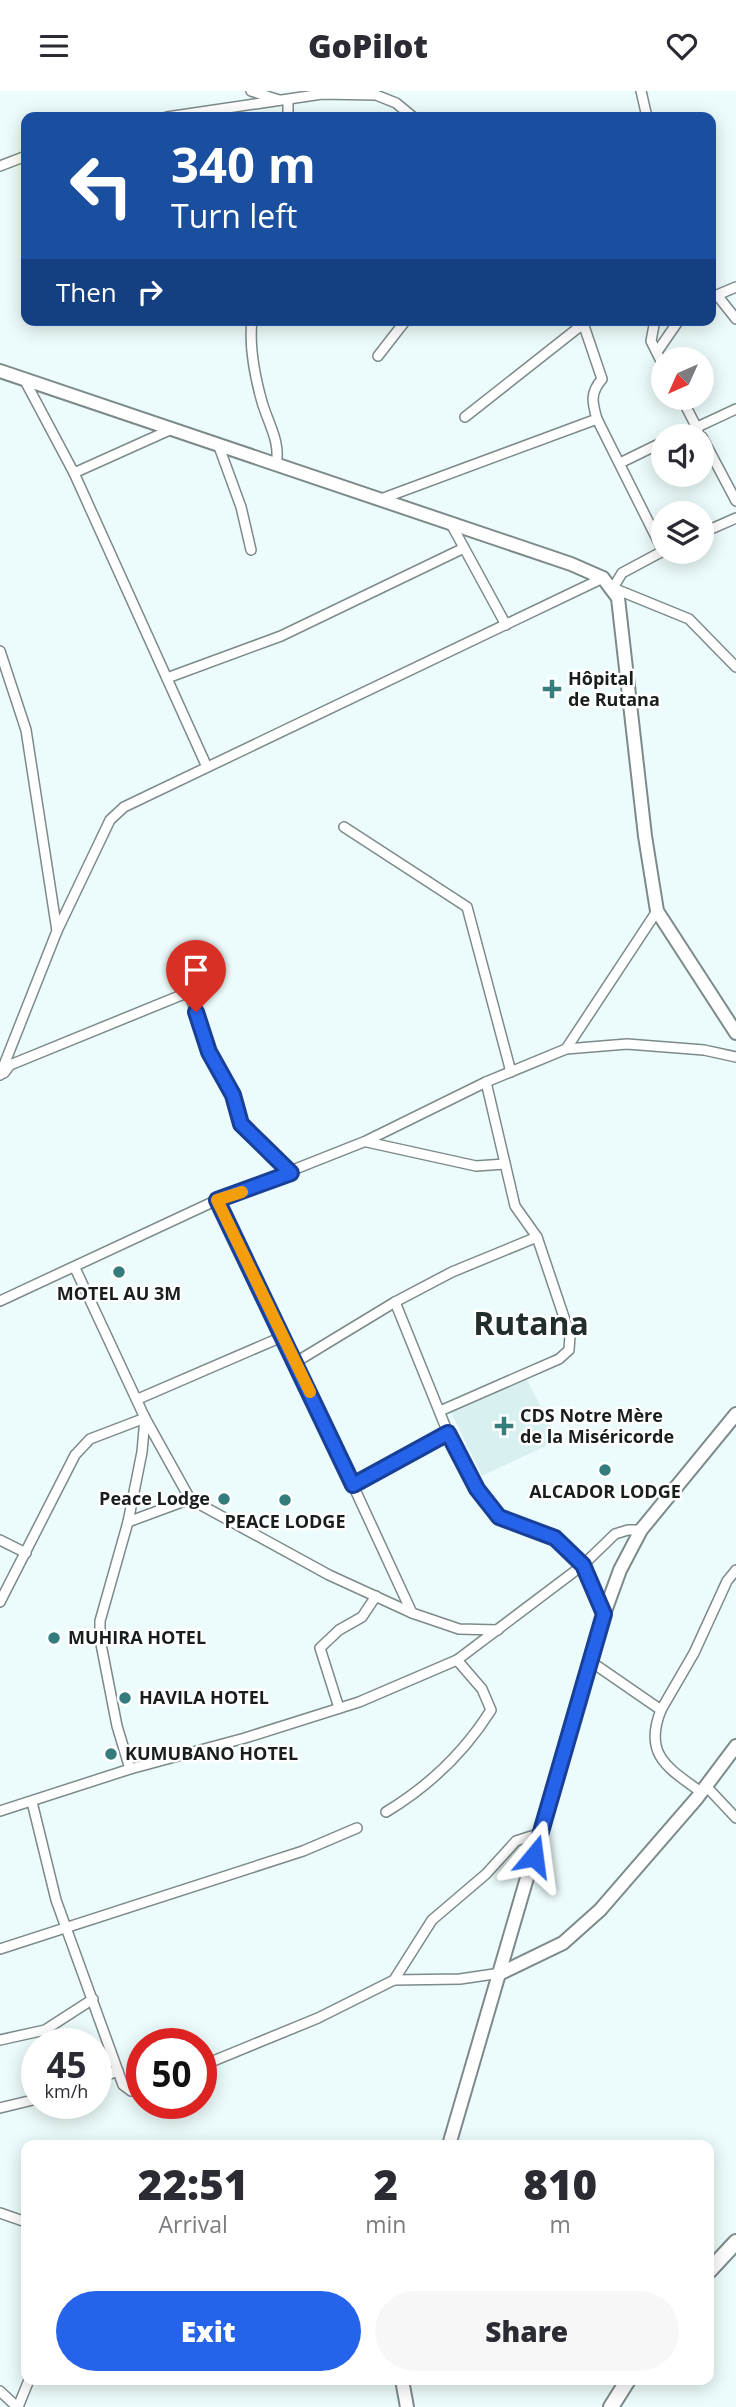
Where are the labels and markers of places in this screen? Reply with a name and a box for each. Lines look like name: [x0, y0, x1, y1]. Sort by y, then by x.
place label: Hôpital de Rutana: [568, 666, 660, 711]
marker: Hôpital de Rutana: [542, 679, 562, 699]
pin: [166, 940, 226, 1012]
marker: MOTEL AU 3M: [111, 1264, 127, 1280]
place label: MOTEL AU 3M: [57, 1281, 181, 1305]
place label: CDS Notre Mère de la Miséricorde: [520, 1403, 674, 1448]
marker: CDS Notre Mère de la Miséricorde: [494, 1416, 514, 1436]
marker: ALCADOR LODGE: [597, 1462, 613, 1478]
place label: ALCADOR LODGE: [529, 1479, 681, 1503]
place label: Peace Lodge: [99, 1486, 210, 1510]
marker: Peace Lodge: [216, 1491, 232, 1507]
marker: PEACE LODGE: [277, 1492, 293, 1508]
place label: PEACE LODGE: [225, 1509, 345, 1533]
place label: MUHIRA HOTEL: [68, 1625, 206, 1649]
marker: MUHIRA HOTEL: [46, 1630, 62, 1646]
place label: HAVILA HOTEL: [139, 1685, 269, 1709]
marker: HAVILA HOTEL: [117, 1690, 133, 1706]
place label: KUMUBANO HOTEL: [125, 1741, 298, 1765]
marker: KUMUBANO HOTEL: [103, 1746, 119, 1762]

